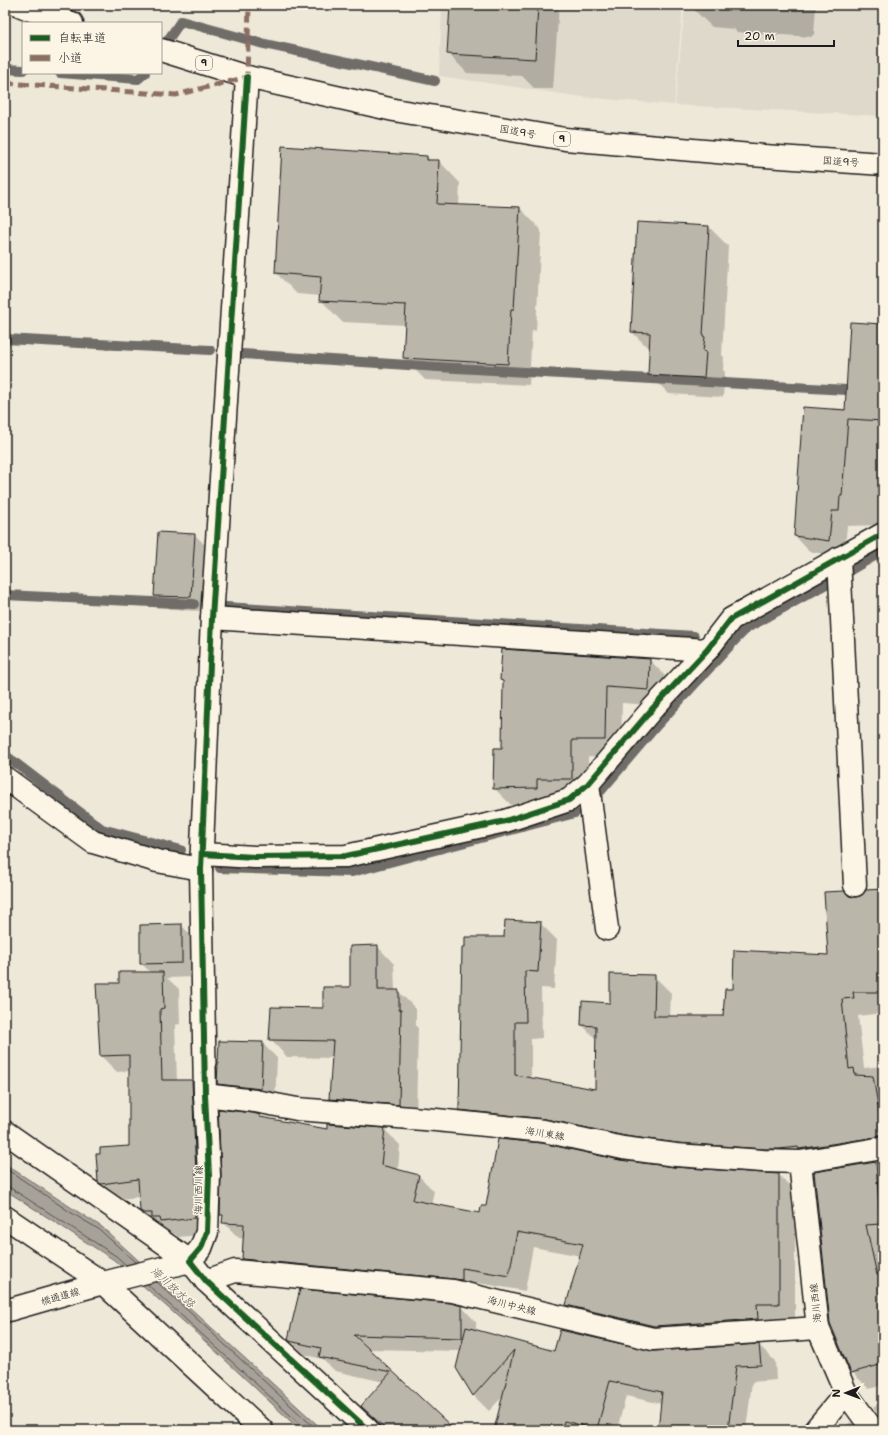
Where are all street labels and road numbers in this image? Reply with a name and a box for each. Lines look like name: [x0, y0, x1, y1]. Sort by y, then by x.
road number: 9: [196, 56, 212, 70]
street label: 国道9号: [499, 122, 537, 141]
road number: 9: [554, 132, 570, 146]
street label: 国道9号: [822, 154, 860, 169]
street label: 海川東線: [524, 1124, 566, 1143]
street label: 海川西川線: [192, 1165, 205, 1215]
street label: 海川西線: [807, 1282, 824, 1324]
street label: 橋通道線: [39, 1285, 81, 1308]
street label: 海川中央線: [486, 1293, 538, 1318]

